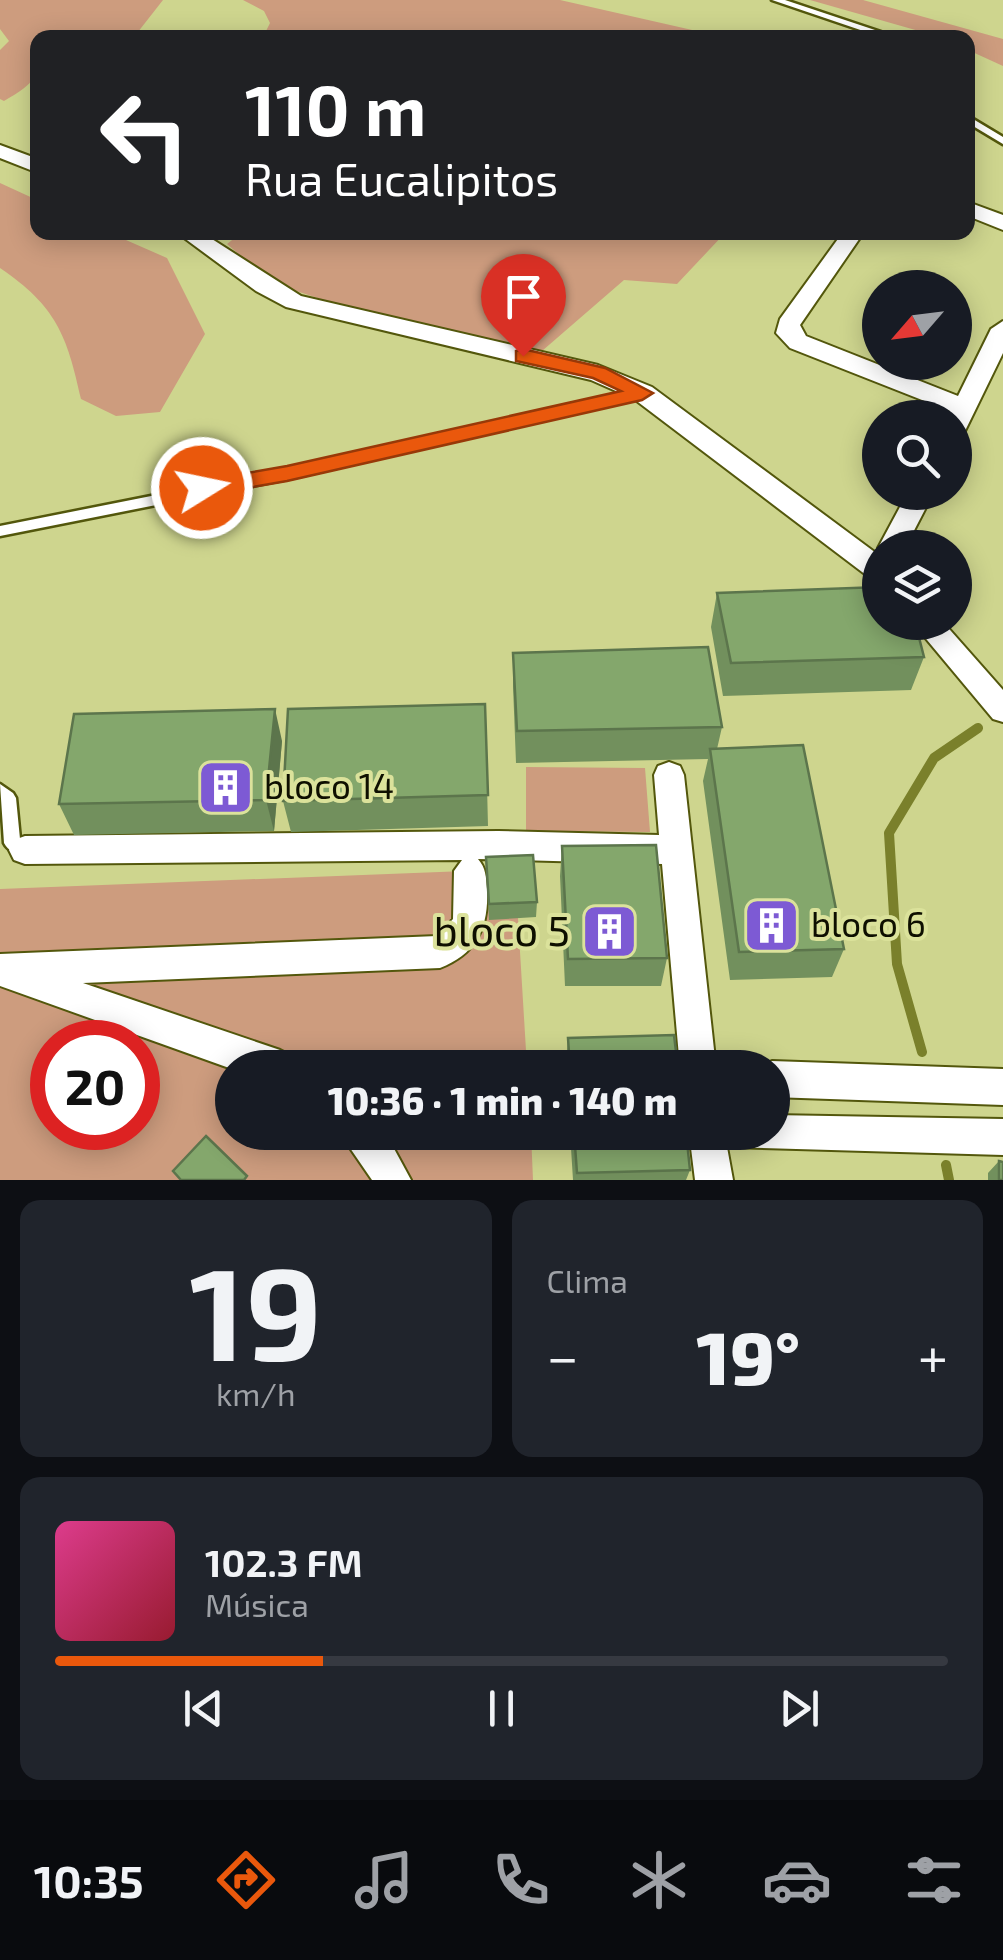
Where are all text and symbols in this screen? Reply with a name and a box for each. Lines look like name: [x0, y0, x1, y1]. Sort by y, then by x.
text: 110 m: [245, 66, 426, 150]
icon: left: [80, 70, 210, 200]
text: Rua Eucalipitos: [245, 151, 558, 205]
pin: [481, 254, 566, 357]
icon: arrive: [496, 269, 551, 324]
north arrow: [862, 270, 972, 380]
map controls: [862, 270, 972, 640]
button: search: [862, 400, 972, 510]
position arrow: [150, 436, 254, 540]
button: layers: [862, 530, 972, 640]
building icon: bloco 14: [195, 757, 255, 817]
place label: bloco 14: [264, 764, 394, 806]
building icon: bloco 6: [742, 895, 802, 955]
building icon: bloco 5: [579, 901, 639, 961]
place label: bloco 6: [811, 902, 926, 944]
place label: bloco 5: [434, 904, 570, 954]
speed limit sign: 20: [30, 1020, 160, 1150]
text: 10:36 · 1 min · 140 m: [328, 1077, 677, 1123]
text: 19: [189, 1231, 322, 1387]
text: Clima: [547, 1261, 628, 1299]
text: 19°: [696, 1310, 800, 1400]
text: −: [547, 1322, 579, 1388]
text: +: [918, 1322, 948, 1388]
text: km/h: [216, 1374, 295, 1412]
text: 102.3 FM: [205, 1539, 362, 1585]
text: Música: [205, 1585, 309, 1623]
icon: previous: [176, 1681, 231, 1736]
icon: pause: [474, 1681, 529, 1736]
icon: next: [772, 1681, 827, 1736]
icon: directions: [211, 1845, 281, 1915]
icon: music: [349, 1845, 419, 1915]
icon: phone: [486, 1845, 556, 1915]
icon: climate: [624, 1845, 694, 1915]
icon: car: [762, 1845, 832, 1915]
icon: filters: [899, 1845, 969, 1915]
text: 10:35: [34, 1853, 144, 1907]

